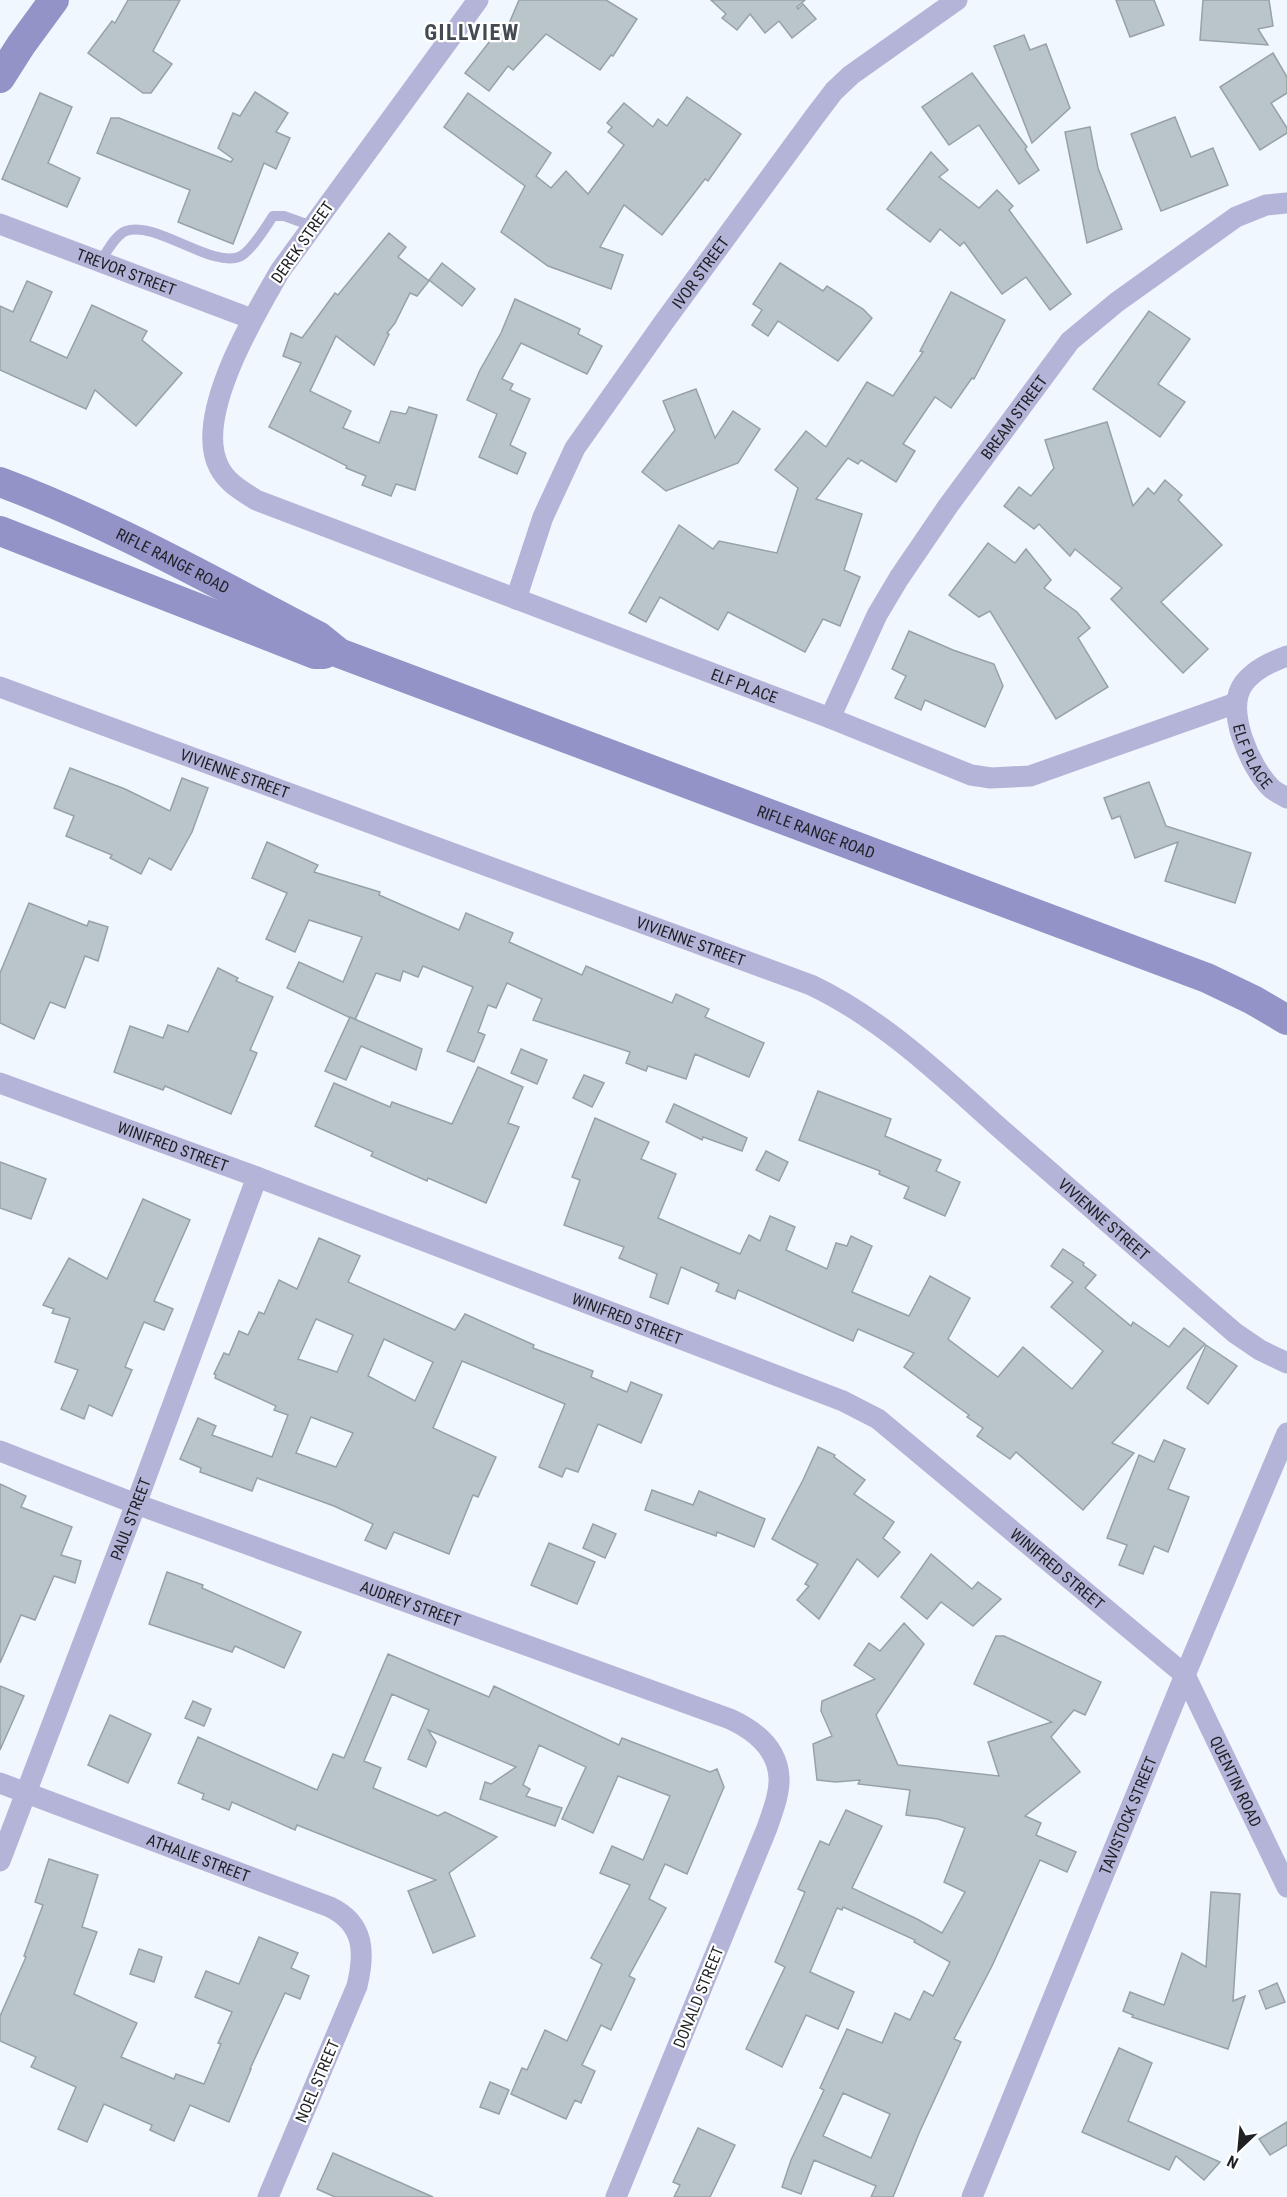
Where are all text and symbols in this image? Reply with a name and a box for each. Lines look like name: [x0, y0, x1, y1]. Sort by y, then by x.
district label: GILLVIEW: [424, 20, 520, 45]
street label: DEREK STREET: [267, 198, 338, 287]
street label: IVOR STREET: [668, 233, 733, 312]
street label: TREVOR STREET: [74, 245, 179, 299]
street label: BREAM STREET: [977, 372, 1051, 463]
street label: RIFLE RANGE ROAD: [113, 524, 233, 598]
street label: ELF PLACE: [708, 665, 780, 707]
street label: ELF PLACE: [1229, 722, 1276, 793]
street label: VIVIENNE STREET: [177, 745, 292, 802]
street label: RIFLE RANGE ROAD: [754, 801, 878, 863]
street label: VIVIENNE STREET: [633, 913, 748, 970]
street label: WINIFRED STREET: [115, 1118, 231, 1176]
street label: VIVIENNE STREET: [1054, 1175, 1153, 1264]
street label: WINIFRED STREET: [569, 1289, 685, 1349]
street label: PAUL STREET: [106, 1475, 155, 1563]
street label: WINIFRED STREET: [1006, 1524, 1108, 1614]
street label: AUDREY STREET: [358, 1577, 463, 1631]
street label: QUENTIN ROAD: [1206, 1733, 1266, 1830]
street label: TAVISTOCK STREET: [1095, 1754, 1161, 1878]
street label: ATHALIE STREET: [144, 1830, 252, 1886]
street label: DONALD STREET: [669, 1944, 727, 2051]
street label: NOEL STREET: [291, 2037, 343, 2126]
north arrow: [1209, 2119, 1269, 2179]
text: N: [1224, 2151, 1241, 2173]

